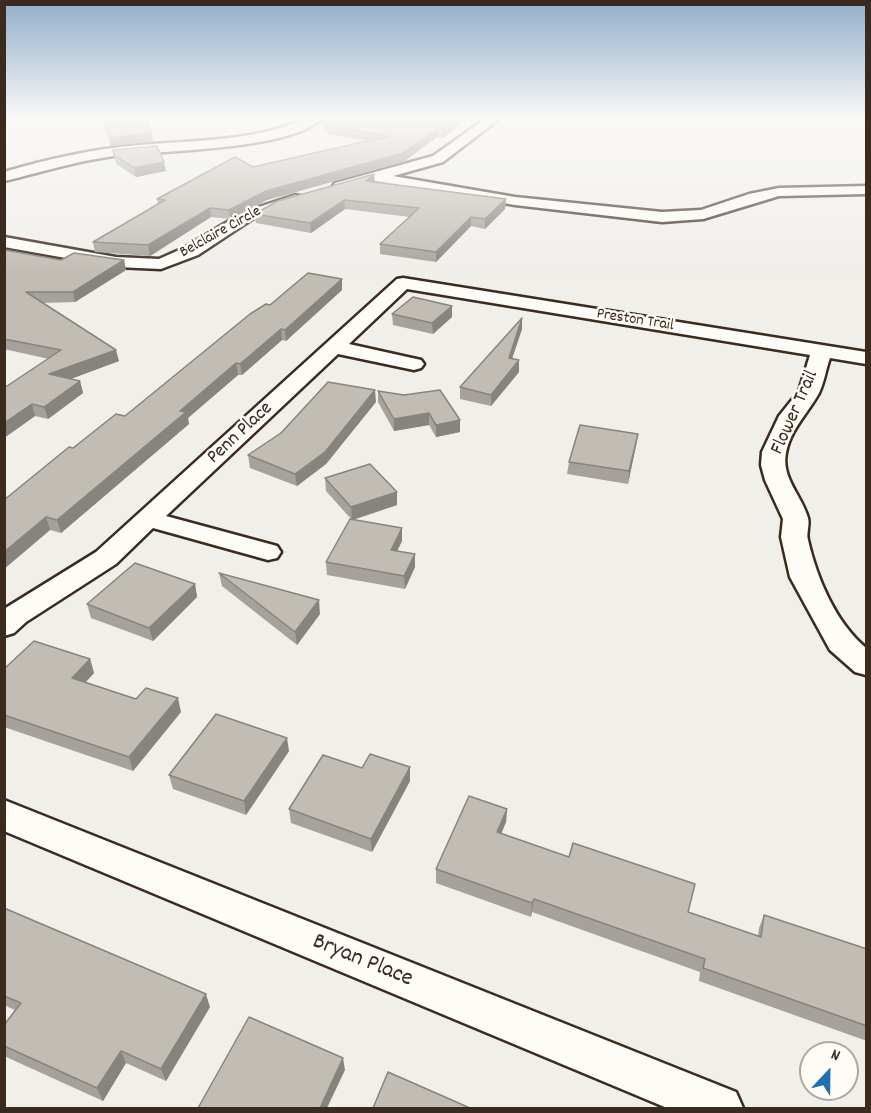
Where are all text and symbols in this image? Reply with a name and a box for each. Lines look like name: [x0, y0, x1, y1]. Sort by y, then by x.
street label: Belclaire Circle: [177, 203, 265, 263]
street label: Preston Trail: [595, 305, 675, 337]
street label: Flower Trail: [767, 367, 825, 459]
street label: Penn Place: [203, 398, 279, 470]
street label: Bryan Place: [308, 929, 416, 995]
north arrow: [799, 1041, 859, 1101]
text: N: [827, 1044, 843, 1068]

